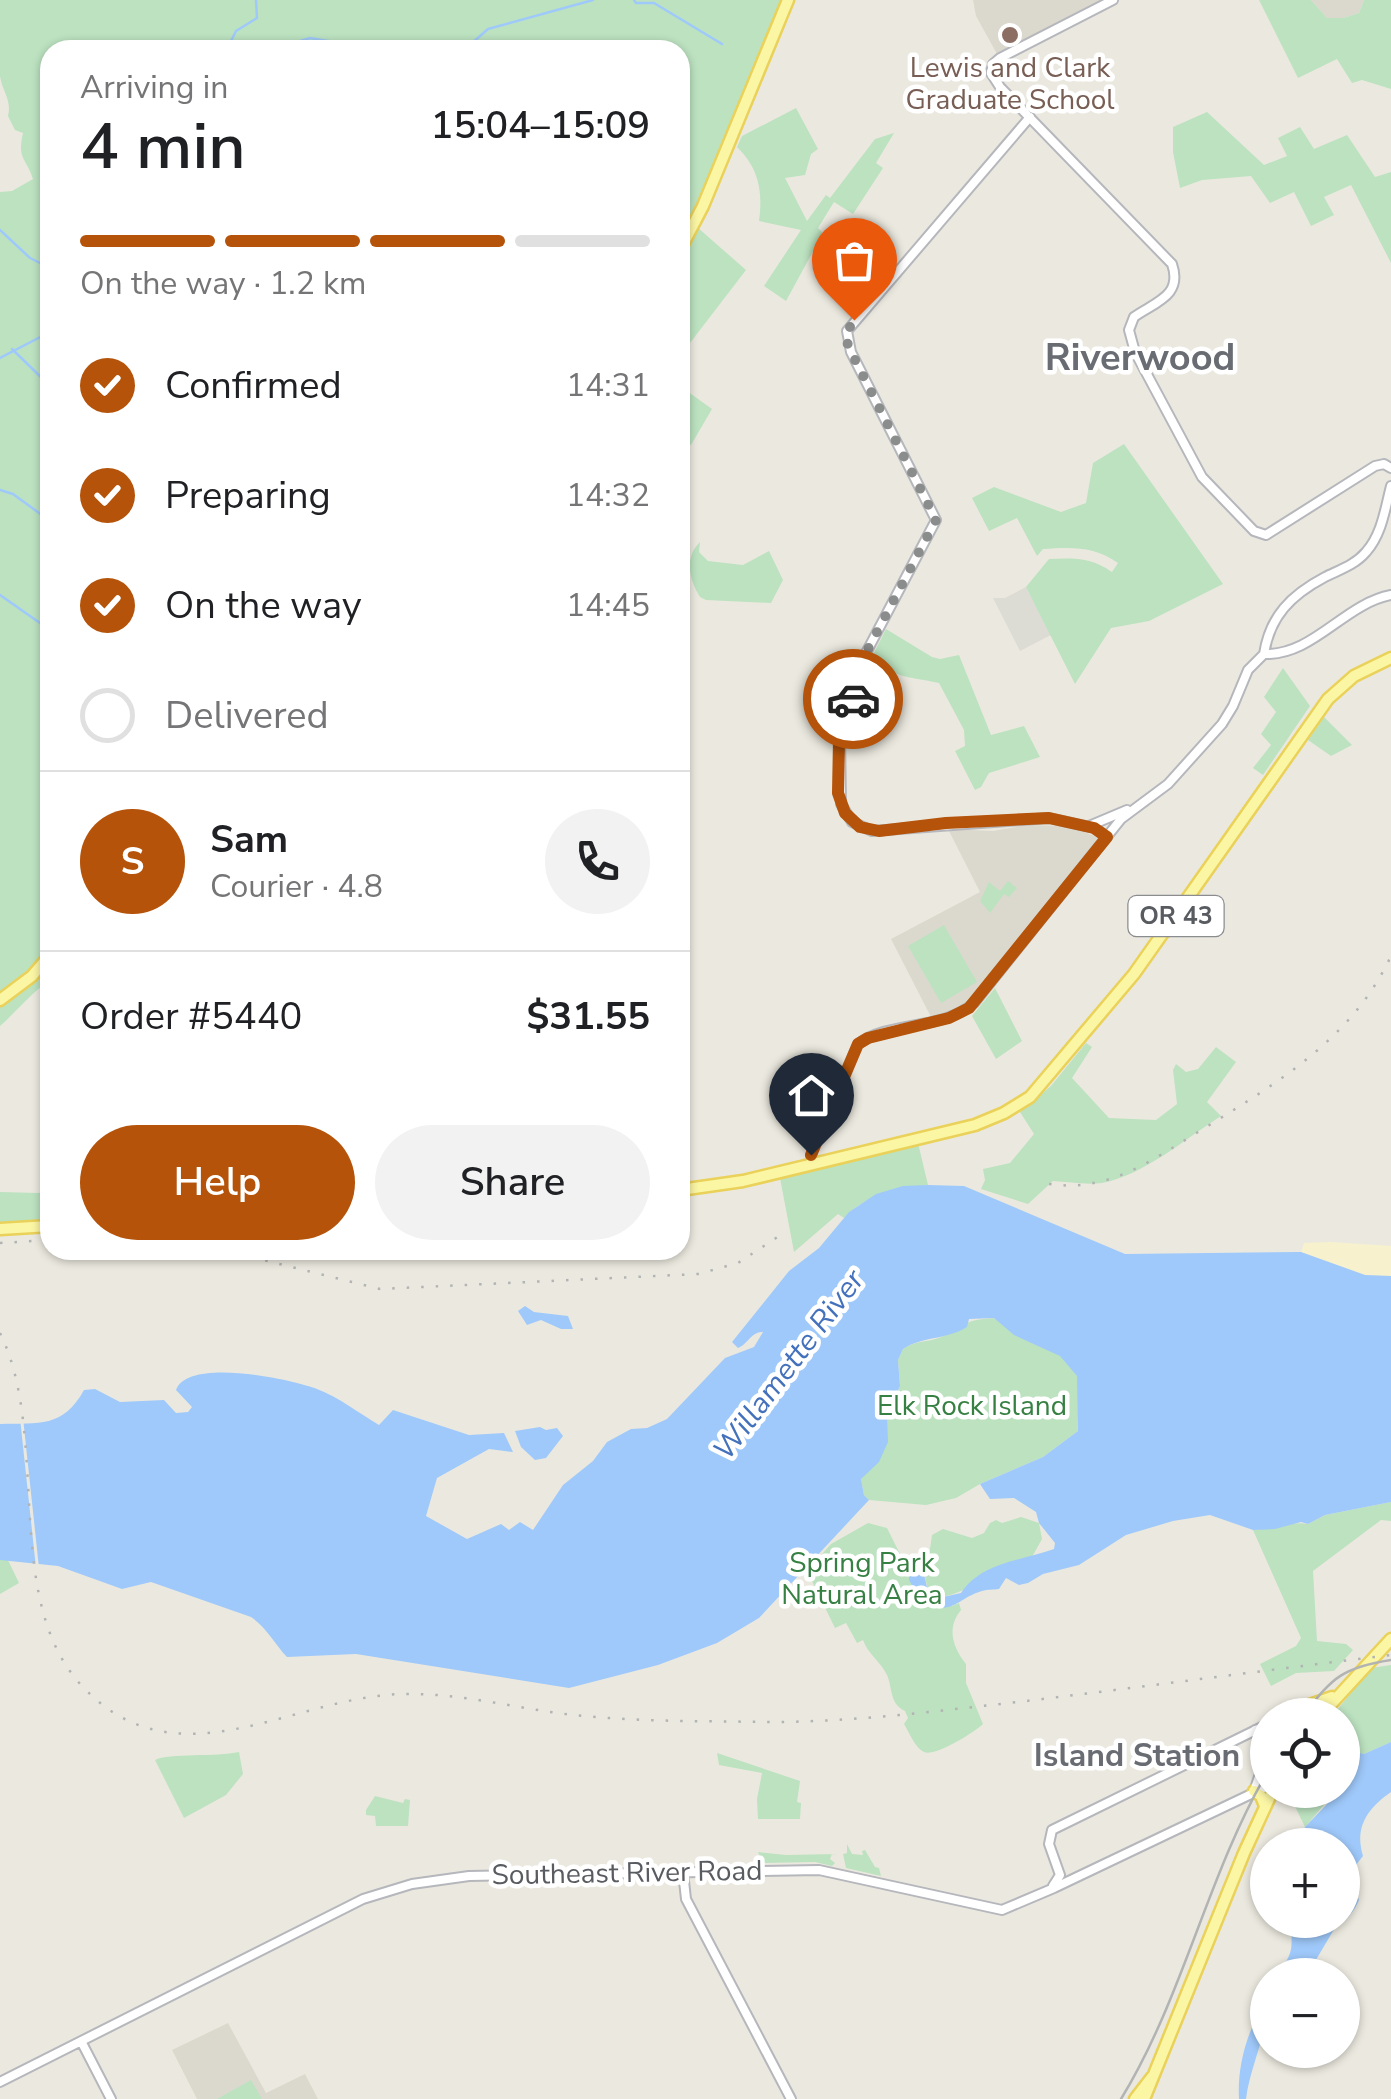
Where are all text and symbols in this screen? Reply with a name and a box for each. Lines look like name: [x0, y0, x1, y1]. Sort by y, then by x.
marker: Lewis and Clark Graduate School: [999, 24, 1021, 46]
place label: Lewis and Clark Graduate School: [905, 49, 1115, 119]
text: Arriving in: [80, 66, 228, 109]
text: 15:04–15:09: [431, 100, 650, 151]
text: 4 min: [80, 102, 246, 191]
pin: [812, 218, 897, 321]
icon: bag: [827, 233, 882, 288]
text: On the way · 1.2 km: [80, 262, 366, 305]
district label: Riverwood: [1045, 332, 1235, 383]
icon: check: [80, 358, 135, 413]
text: Confirmed: [165, 360, 342, 411]
text: 14:31: [566, 364, 650, 407]
icon: check: [80, 468, 135, 523]
text: Preparing: [165, 470, 331, 521]
text: 14:32: [566, 474, 650, 517]
icon: check: [80, 578, 135, 633]
text: On the way: [165, 580, 361, 631]
text: 14:45: [566, 584, 650, 627]
courier: [803, 649, 903, 749]
icon: car: [826, 672, 881, 727]
text: Delivered: [165, 690, 329, 741]
button: phone: [545, 809, 650, 914]
text: Sam: [210, 814, 288, 865]
text: S: [121, 836, 144, 887]
text: Courier · 4.8: [210, 865, 383, 908]
road number: OR 43: [1128, 896, 1224, 936]
text: Order #5440: [80, 991, 302, 1042]
text: $31.55: [527, 991, 650, 1042]
pin: [769, 1053, 854, 1156]
icon: home: [784, 1068, 839, 1123]
button: Help: [80, 1125, 355, 1240]
button: Share: [375, 1125, 650, 1240]
water label: Willamette River: [704, 1260, 875, 1469]
park label: Elk Rock Island: [877, 1387, 1067, 1425]
park label: Spring Park Natural Area: [781, 1544, 943, 1614]
map controls: [1250, 1698, 1360, 2068]
button: locate: [1250, 1698, 1360, 1808]
district label: Island Station: [1034, 1734, 1240, 1777]
button: +: [1250, 1828, 1360, 1938]
street label: Southeast River Road: [491, 1852, 763, 1894]
button: −: [1250, 1958, 1360, 2068]

